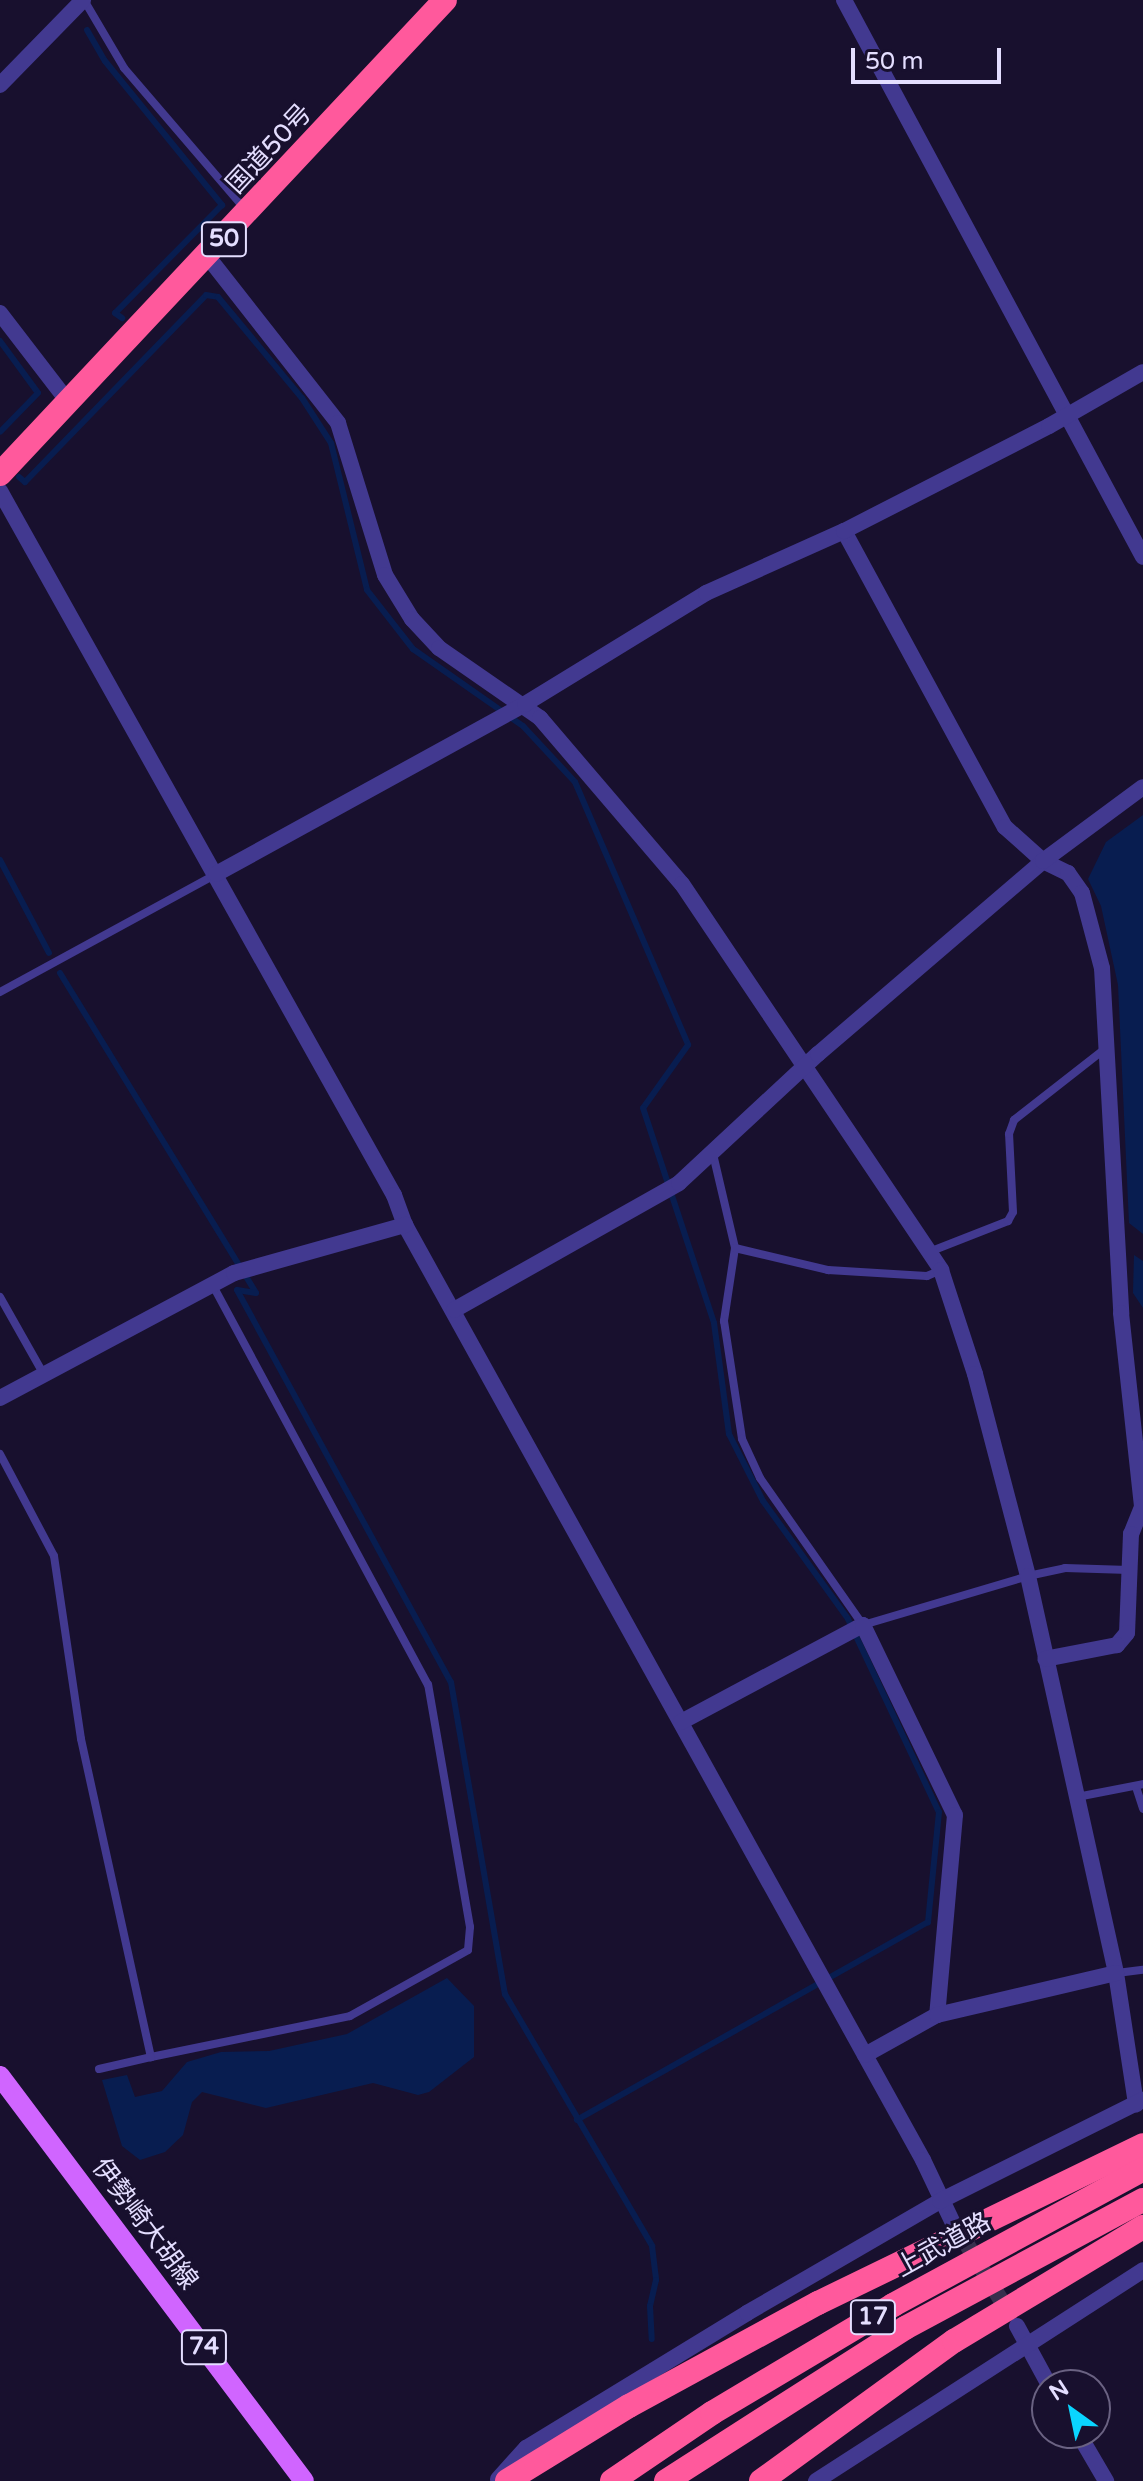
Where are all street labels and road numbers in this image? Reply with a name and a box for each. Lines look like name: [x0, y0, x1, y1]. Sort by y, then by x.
street label: 国道50号: [220, 98, 318, 200]
road number: 50: [200, 219, 248, 259]
street label: 伊勢崎大胡線: [86, 2152, 204, 2296]
street label: 上武道路: [890, 2206, 996, 2284]
road number: 17: [849, 2297, 897, 2337]
road number: 74: [180, 2327, 228, 2367]

